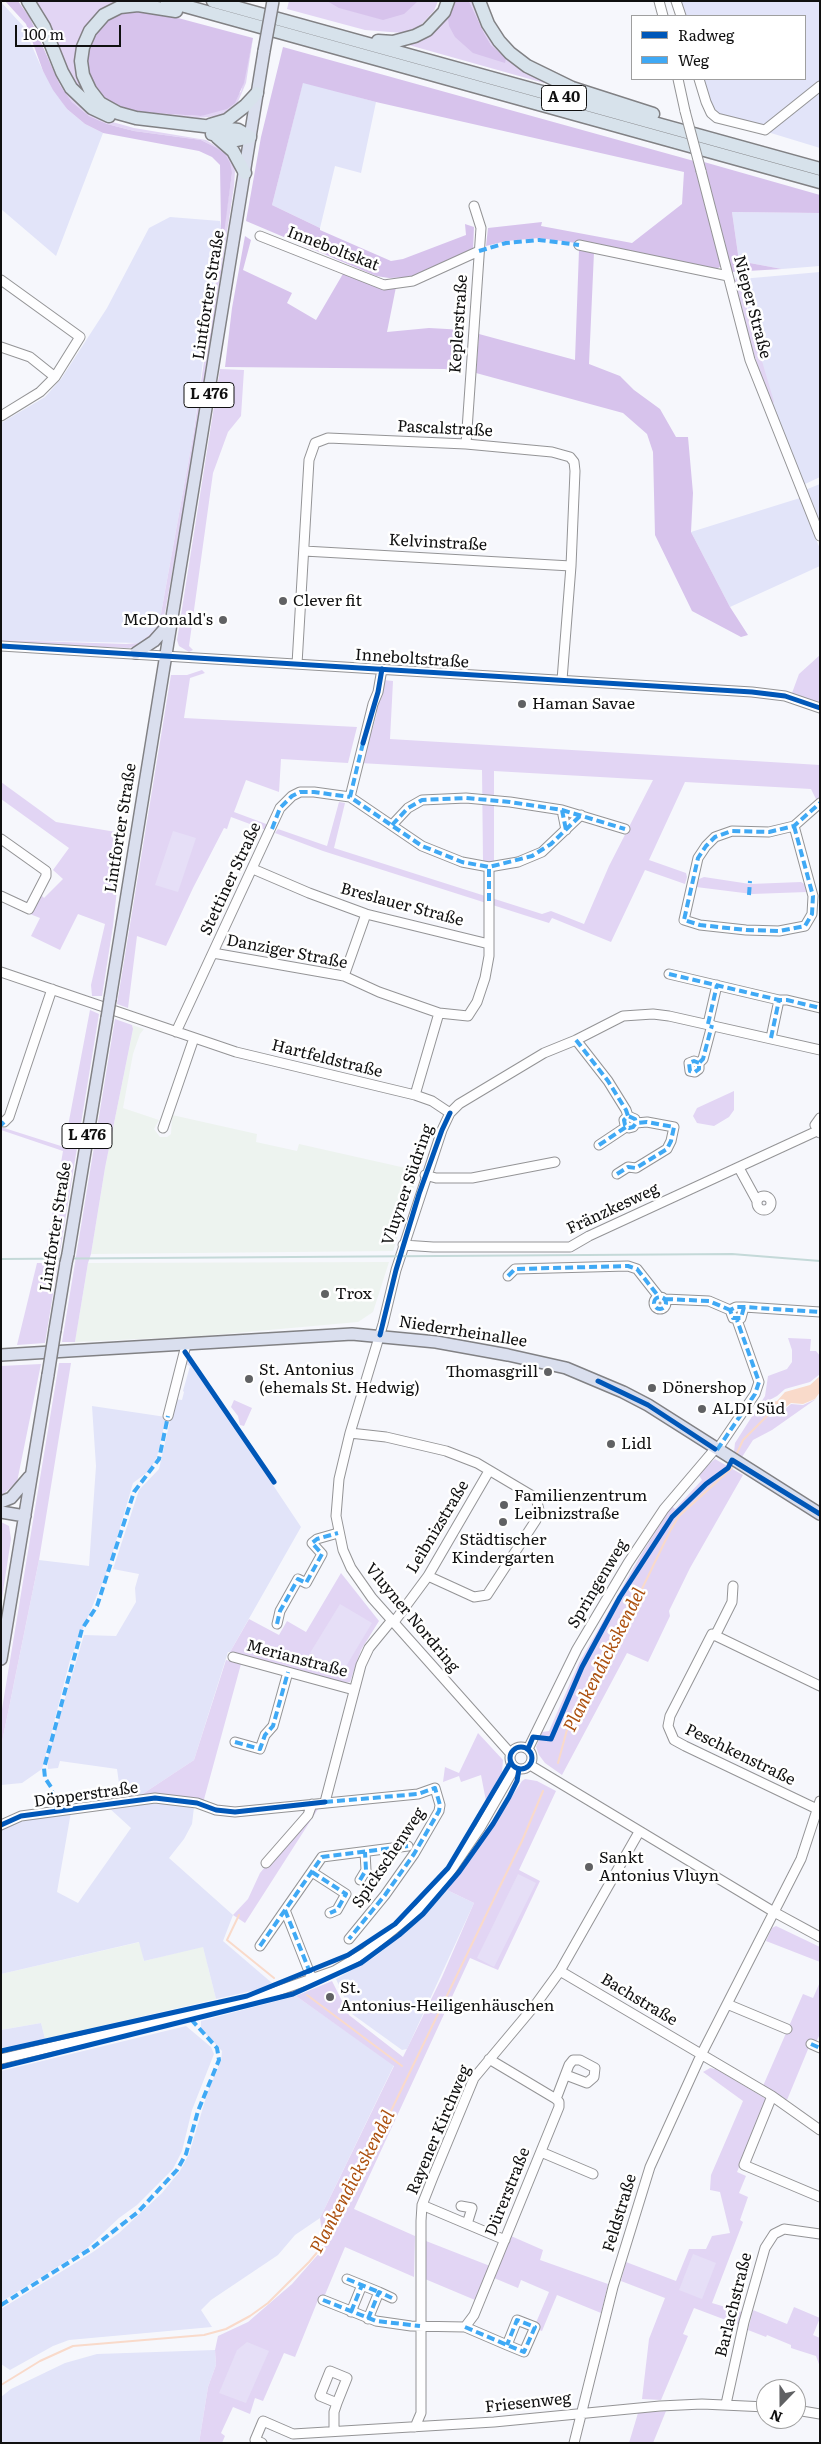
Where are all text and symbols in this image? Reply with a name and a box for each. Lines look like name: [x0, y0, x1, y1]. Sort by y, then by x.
scale bar: [18, 15, 124, 47]
legend: [631, 15, 806, 80]
text: 100 m: [23, 22, 64, 45]
text: Radweg: [678, 23, 734, 46]
text: Weg: [678, 48, 709, 71]
road number: A 40: [542, 86, 586, 110]
street label: Inneboltskat: [284, 223, 382, 275]
street label: Lintforter Straße: [189, 229, 229, 361]
street label: Nieper Straße: [729, 253, 775, 361]
street label: Keplerstraße: [446, 274, 472, 374]
road number: L 476: [184, 382, 234, 408]
street label: Pascalstraße: [397, 417, 493, 441]
street label: Kelvinstraße: [388, 531, 488, 555]
place label: Clever fit: [293, 591, 362, 611]
marker: Clever fit: [277, 595, 289, 607]
place label: McDonald's: [123, 610, 213, 630]
marker: McDonald's: [217, 614, 229, 626]
street label: Inneboltstraße: [354, 645, 470, 673]
place label: Haman Savae: [532, 694, 635, 714]
marker: Haman Savae: [516, 698, 528, 710]
street label: Lintforter Straße: [101, 762, 141, 894]
street label: Stettiner Straße: [196, 819, 266, 939]
street label: Breslauer Straße: [338, 879, 466, 931]
street label: Danziger Straße: [225, 931, 349, 973]
street label: Hartfeldstraße: [270, 1036, 384, 1082]
street label: Vluyner Südring: [378, 1122, 438, 1248]
road number: L 476: [62, 1124, 112, 1148]
street label: Lintforter Straße: [36, 1161, 76, 1293]
street label: Fränzkesweg: [564, 1179, 662, 1239]
place label: Trox: [335, 1284, 372, 1304]
marker: Trox: [319, 1288, 331, 1300]
street label: Niederrheinallee: [397, 1312, 529, 1352]
place label: St. Antonius (ehemals St. Hedwig): [259, 1360, 420, 1398]
place label: Thomasgrill: [445, 1362, 538, 1382]
marker: Thomasgrill: [542, 1366, 554, 1378]
marker: St. Antonius (ehemals St. Hedwig): [243, 1373, 255, 1385]
place label: Dönershop: [662, 1378, 746, 1398]
marker: Dönershop: [646, 1382, 658, 1394]
place label: ALDI Süd: [712, 1399, 785, 1419]
marker: ALDI Süd: [696, 1403, 708, 1415]
place label: Lidl: [621, 1434, 652, 1454]
marker: Lidl: [605, 1438, 617, 1450]
street label: Leibnizstraße: [403, 1477, 473, 1577]
place label: Familienzentrum Leibnizstraße: [514, 1486, 647, 1524]
marker: Familienzentrum Leibnizstraße: [498, 1499, 510, 1511]
marker: Städtischer Kindergarten: [497, 1516, 509, 1528]
place label: Städtischer Kindergarten: [451, 1530, 555, 1568]
street label: Springenweg: [564, 1536, 632, 1632]
street label: Vluyner Nordring: [361, 1560, 463, 1676]
water label: Plankendickskendel: [559, 1584, 651, 1736]
street label: Merianstraße: [244, 1636, 350, 1682]
street label: Peschkenstraße: [682, 1720, 798, 1790]
street label: Döpperstraße: [33, 1778, 139, 1812]
street label: Spickschenweg: [348, 1804, 430, 1912]
place label: Sankt Antonius Vluyn: [599, 1848, 719, 1886]
marker: Sankt Antonius Vluyn: [583, 1861, 595, 1873]
street label: Bachstraße: [597, 1970, 681, 2030]
place label: St. Antonius-Heiligenhäuschen: [340, 1978, 554, 2016]
marker: St. Antonius-Heiligenhäuschen: [324, 1991, 336, 2003]
street label: Rayener Kirchweg: [403, 2062, 475, 2198]
water label: Plankendickskendel: [306, 2107, 400, 2257]
street label: Dürerstraße: [481, 2145, 535, 2239]
street label: Feldstraße: [599, 2172, 641, 2254]
street label: Barlachstraße: [712, 2251, 756, 2359]
north arrow: [756, 2379, 806, 2429]
street label: Friesenweg: [484, 2389, 572, 2417]
text: N: [767, 2406, 785, 2428]

